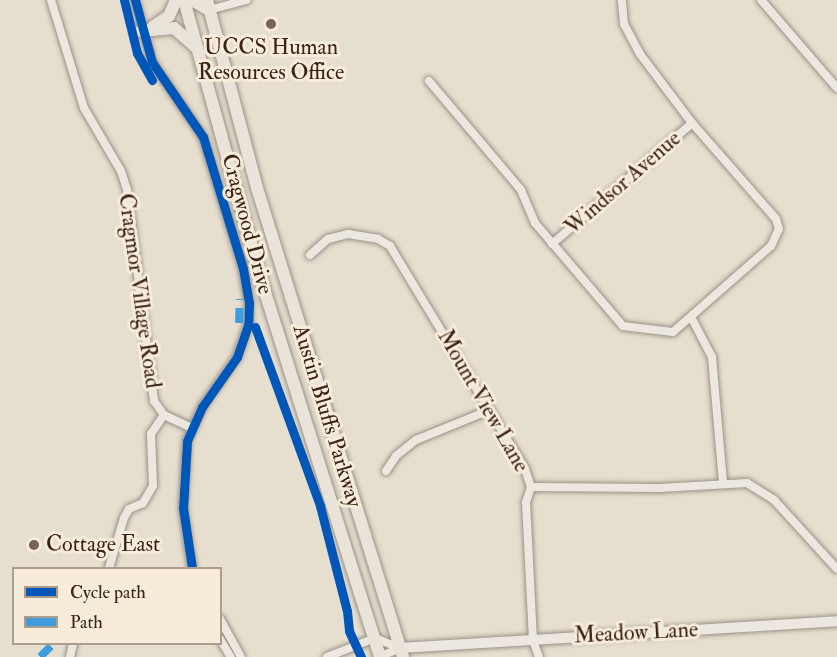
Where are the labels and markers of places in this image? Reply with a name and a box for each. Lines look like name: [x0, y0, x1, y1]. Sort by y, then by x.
marker: UCCS Human Resources Office: [264, 17, 278, 31]
place label: UCCS Human Resources Office: [198, 34, 344, 86]
place label: Cottage East: [46, 532, 160, 558]
marker: Cottage East: [27, 538, 41, 552]

